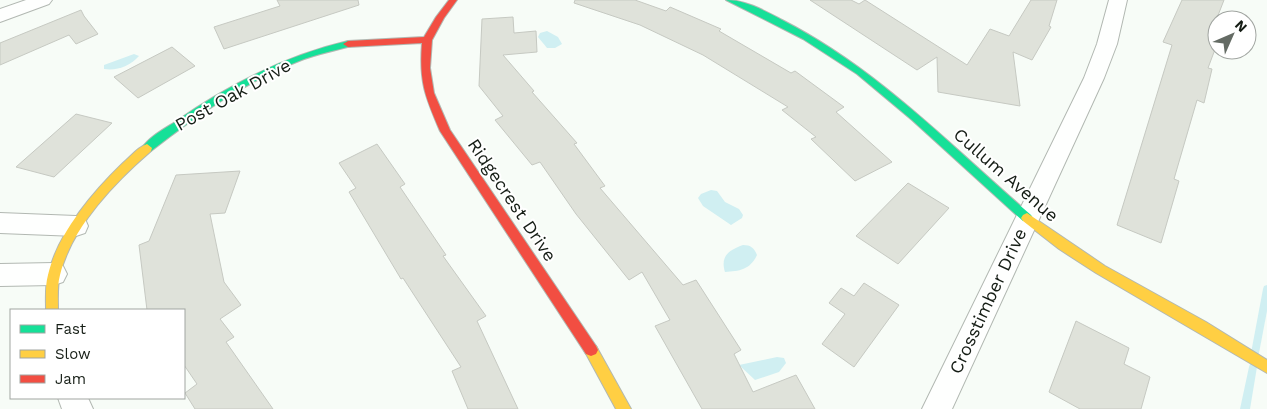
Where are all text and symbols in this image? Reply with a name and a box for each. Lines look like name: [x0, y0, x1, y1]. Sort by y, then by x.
north arrow: [1207, 10, 1257, 60]
text: N: [1232, 16, 1251, 35]
street label: Post Oak Drive: [171, 54, 294, 135]
street label: Cullum Avenue: [950, 123, 1063, 226]
street label: Ridgecrest Drive: [464, 134, 561, 265]
street label: Crosstimber Drive: [945, 225, 1030, 377]
legend: [10, 309, 185, 399]
text: Fast: [55, 320, 87, 338]
text: Slow: [55, 345, 91, 363]
text: Jam: [55, 370, 86, 388]

